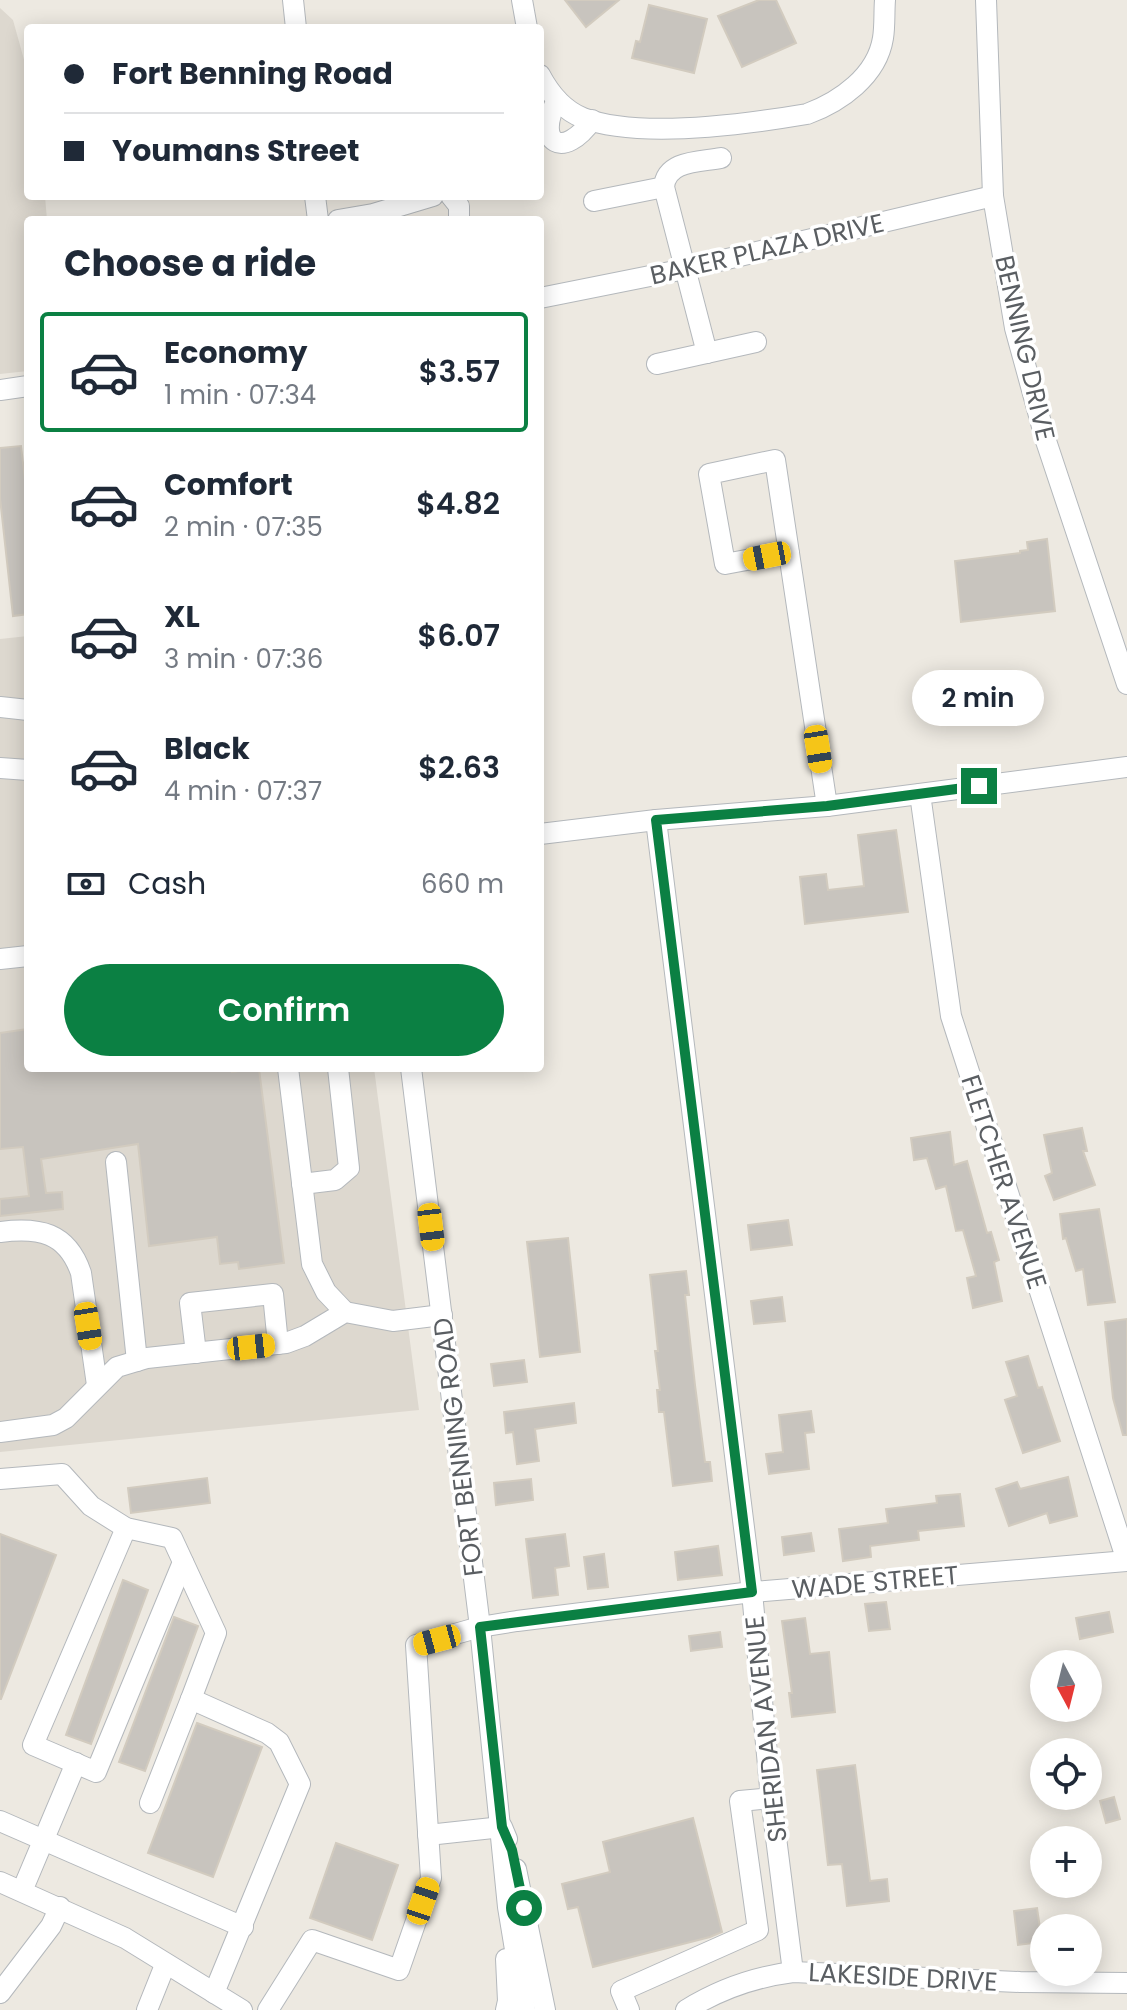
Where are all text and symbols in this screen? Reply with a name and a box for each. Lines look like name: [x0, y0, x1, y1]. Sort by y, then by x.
text: Fort Benning Road: [112, 52, 393, 95]
text: Youmans Street: [112, 129, 360, 172]
street label: BAKER PLAZA DRIVE: [647, 205, 887, 293]
text: Choose a ride: [64, 238, 316, 289]
street label: BENNING DRIVE: [986, 252, 1064, 444]
text: Economy: [164, 331, 308, 374]
icon: car: [68, 336, 140, 408]
text: $3.57: [419, 350, 500, 393]
text: 1 min · 07:34: [164, 377, 316, 413]
text: Comfort: [164, 463, 293, 506]
icon: car: [68, 468, 140, 540]
text: $4.82: [416, 482, 500, 525]
text: 2 min · 07:35: [164, 509, 323, 545]
car: [741, 540, 793, 572]
text: XL: [164, 595, 200, 638]
icon: car: [68, 600, 140, 672]
text: $6.07: [418, 614, 500, 657]
text: 3 min · 07:36: [164, 641, 323, 677]
callout: 2 min: [913, 670, 1045, 726]
text: 2 min: [942, 680, 1014, 716]
car: [802, 723, 834, 775]
text: Black: [164, 727, 250, 770]
icon: car: [68, 732, 140, 804]
text: $2.63: [418, 746, 500, 789]
route end: [961, 768, 997, 804]
text: 4 min · 07:37: [164, 773, 322, 809]
icon: cash: [64, 862, 108, 906]
text: Cash: [128, 862, 206, 905]
text: 660 m: [421, 866, 504, 902]
button: Confirm: [64, 964, 504, 1056]
street label: FLETCHER AVENUE: [952, 1070, 1056, 1294]
car: [416, 1202, 446, 1252]
car: [72, 1300, 104, 1352]
street label: FORT BENNING ROAD: [424, 1316, 492, 1578]
car: [226, 1333, 276, 1361]
street label: WADE STREET: [790, 1557, 960, 1607]
street label: SHERIDAN AVENUE: [736, 1614, 796, 1844]
car: [411, 1622, 463, 1658]
north arrow: [1030, 1650, 1102, 1722]
map controls: [1030, 1650, 1102, 1986]
button: locate: [1030, 1738, 1102, 1810]
button: +: [1030, 1826, 1102, 1898]
car: [404, 1874, 442, 1928]
route start: [506, 1890, 542, 1926]
button: −: [1030, 1914, 1102, 1986]
street label: LAKESIDE DRIVE: [807, 1954, 999, 2000]

